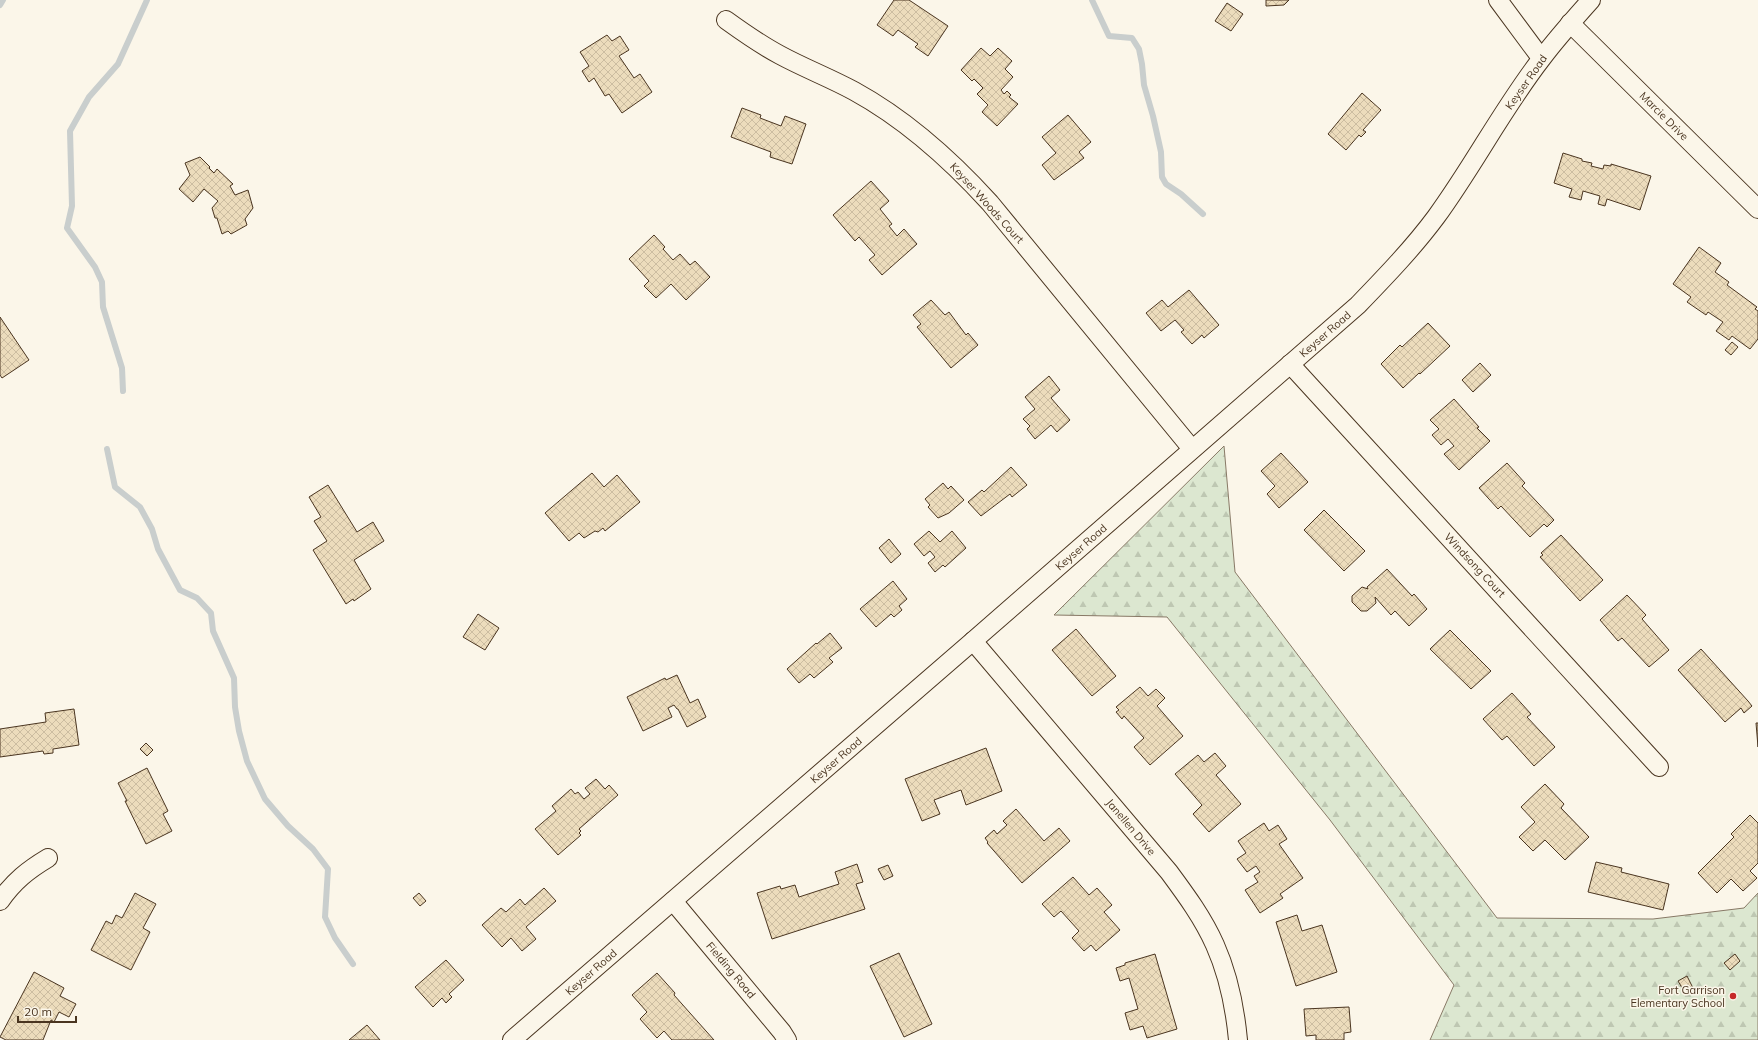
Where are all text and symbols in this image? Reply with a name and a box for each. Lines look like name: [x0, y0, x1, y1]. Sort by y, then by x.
street label: Keyser Road: [1502, 52, 1550, 112]
street label: Marcie Drive: [1637, 89, 1691, 143]
street label: Keyser Woods Court: [947, 160, 1027, 246]
street label: Keyser Road: [1296, 308, 1354, 360]
street label: Keyser Road: [1052, 521, 1110, 573]
street label: Windsong Court: [1441, 530, 1509, 600]
street label: Keyser Road: [807, 734, 865, 786]
street label: Janellen Drive: [1103, 796, 1159, 858]
street label: Fielding Road: [703, 939, 759, 1001]
street label: Keyser Road: [562, 946, 620, 998]
place label: Fort Garrison Elementary School: [1630, 983, 1725, 1010]
marker: Fort Garrison Elementary School: [1728, 991, 1738, 1001]
scale bar: [18, 998, 76, 1024]
text: 20 m: [24, 1004, 52, 1019]

